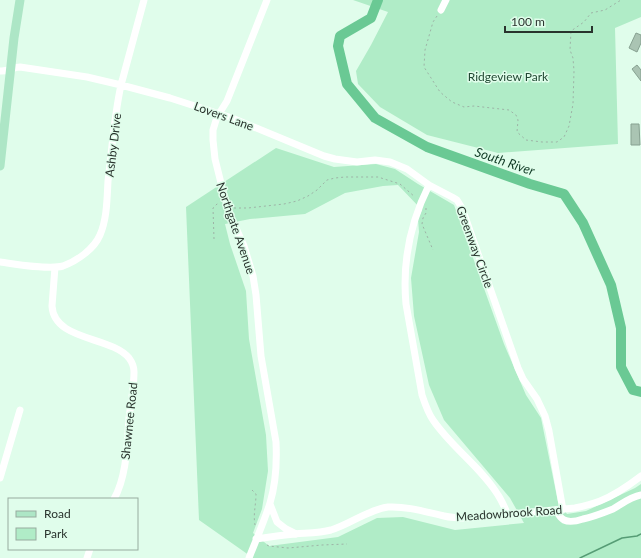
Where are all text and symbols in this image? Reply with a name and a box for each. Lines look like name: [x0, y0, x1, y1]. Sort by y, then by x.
scale bar: [505, 8, 592, 34]
text: 100 m: [511, 14, 545, 29]
park label: Ridgeview Park: [468, 69, 549, 84]
street label: Lovers Lane: [192, 98, 256, 134]
street label: Ashby Drive: [102, 112, 124, 178]
water label: South River: [473, 143, 537, 179]
street label: Northgate Avenue: [213, 180, 259, 276]
street label: Greenway Circle: [453, 204, 497, 290]
street label: Shawnee Road: [117, 382, 141, 460]
legend: [8, 498, 138, 550]
street label: Meadowbrook Road: [455, 502, 563, 524]
text: Road: [44, 506, 71, 521]
text: Park: [44, 526, 68, 541]

